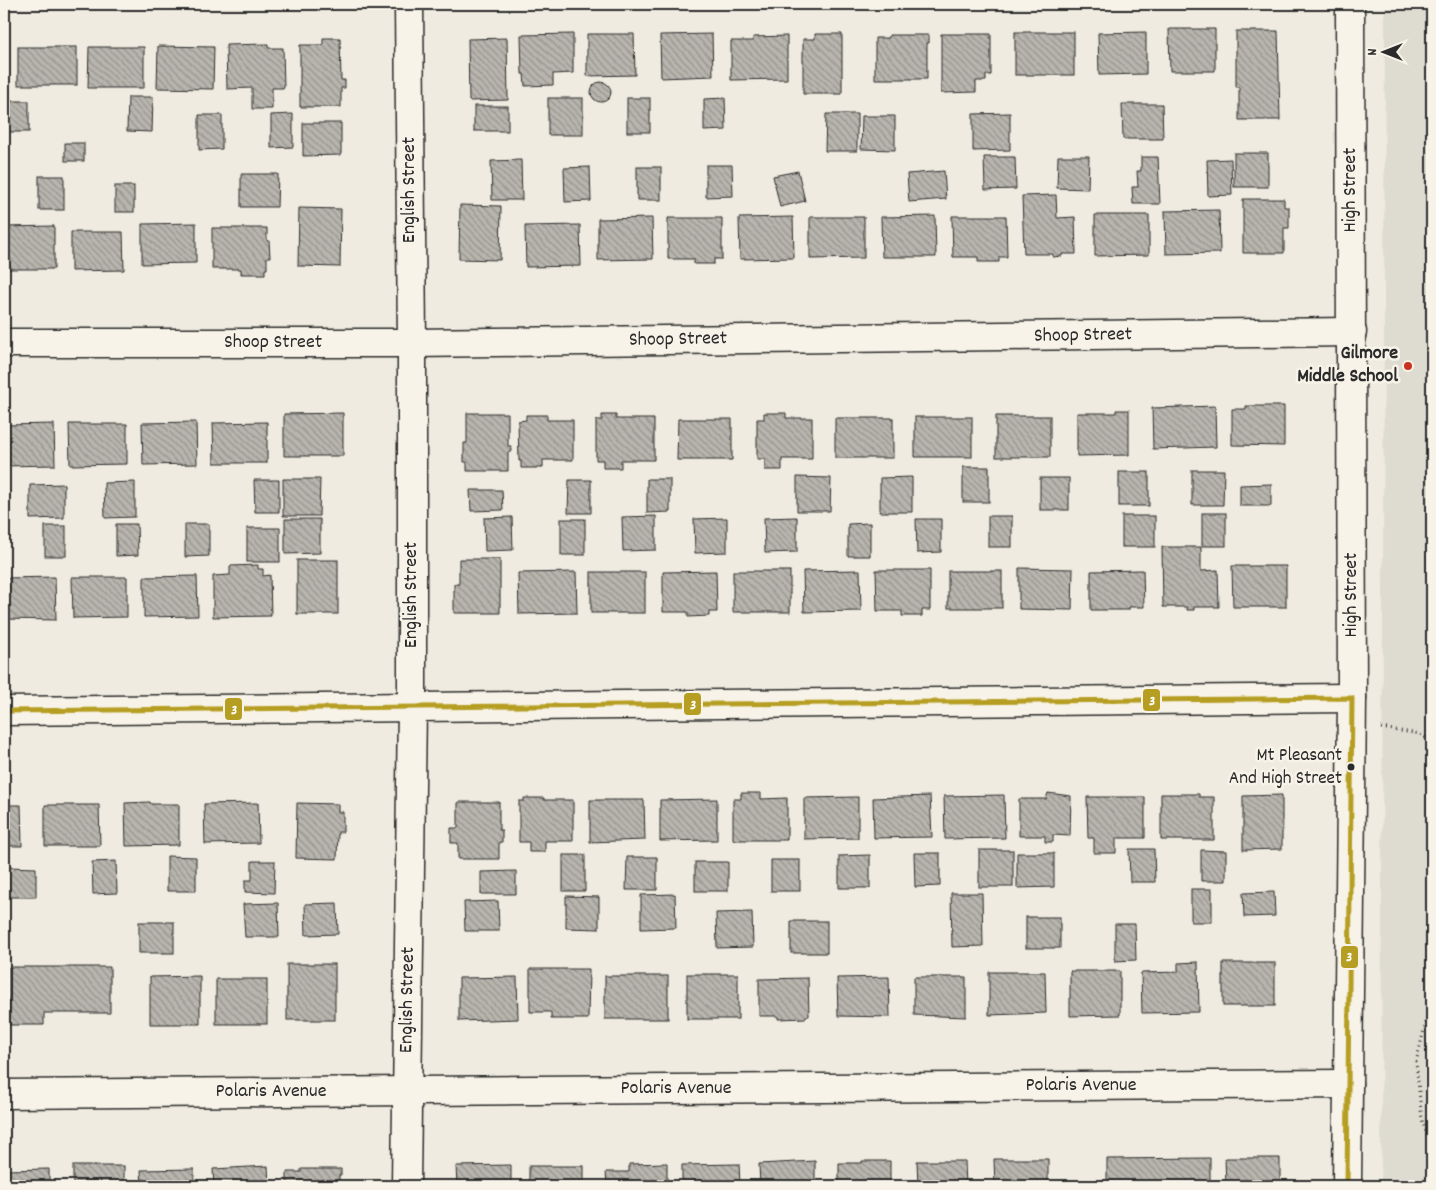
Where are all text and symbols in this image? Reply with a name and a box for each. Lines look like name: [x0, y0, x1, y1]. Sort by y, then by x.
north arrow: [1358, 28, 1408, 78]
text: N: [1363, 48, 1383, 55]
street label: English Street: [396, 137, 424, 243]
street label: High Street: [1337, 148, 1365, 233]
street label: Shoop Street: [1034, 321, 1132, 351]
street label: Shoop Street: [629, 325, 727, 355]
street label: Shoop Street: [224, 329, 322, 357]
place label: Gilmore Middle School: [1297, 340, 1398, 391]
marker: Gilmore Middle School: [1402, 360, 1414, 372]
street label: English Street: [398, 542, 426, 648]
street label: High Street: [1338, 553, 1366, 638]
line badge: 3: [1142, 688, 1161, 712]
line badge: 3: [683, 692, 702, 716]
text: 3: [1149, 692, 1155, 712]
text: 3: [690, 696, 696, 716]
line badge: 3: [224, 697, 243, 721]
text: 3: [231, 701, 237, 721]
place label: Mt Pleasant And High Street: [1229, 743, 1342, 793]
marker: Mt Pleasant And High Street: [1346, 762, 1356, 772]
line badge: 3: [1340, 945, 1359, 969]
street label: English Street: [393, 947, 423, 1053]
text: 3: [1346, 948, 1352, 968]
street label: Polaris Avenue: [1026, 1072, 1137, 1100]
street label: Polaris Avenue: [621, 1075, 732, 1103]
street label: Polaris Avenue: [216, 1078, 327, 1106]

